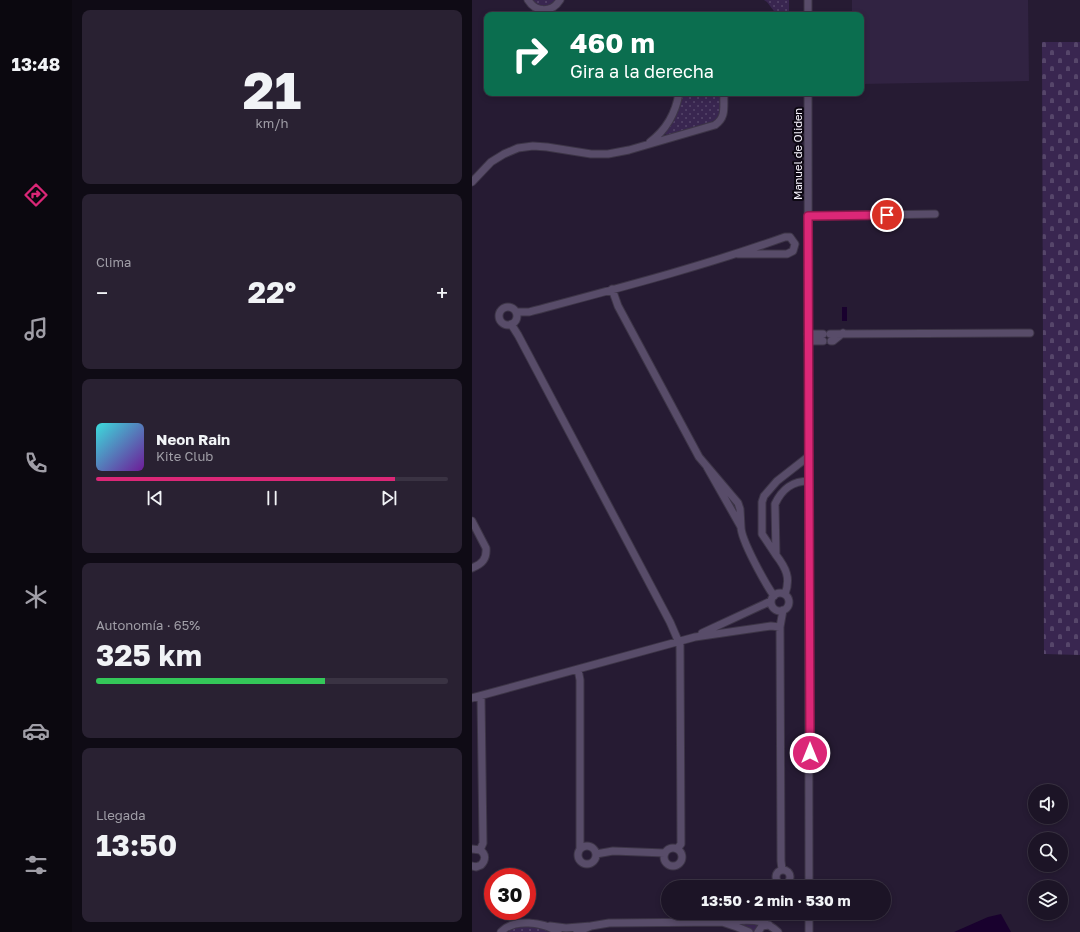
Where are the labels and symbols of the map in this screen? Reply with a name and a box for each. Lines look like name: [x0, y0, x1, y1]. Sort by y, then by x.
street label: Manuel de Oliden: [791, 108, 804, 200]
pin: [870, 198, 904, 232]
position arrow: [789, 732, 831, 774]
speed limit sign: 30: [484, 868, 536, 920]

